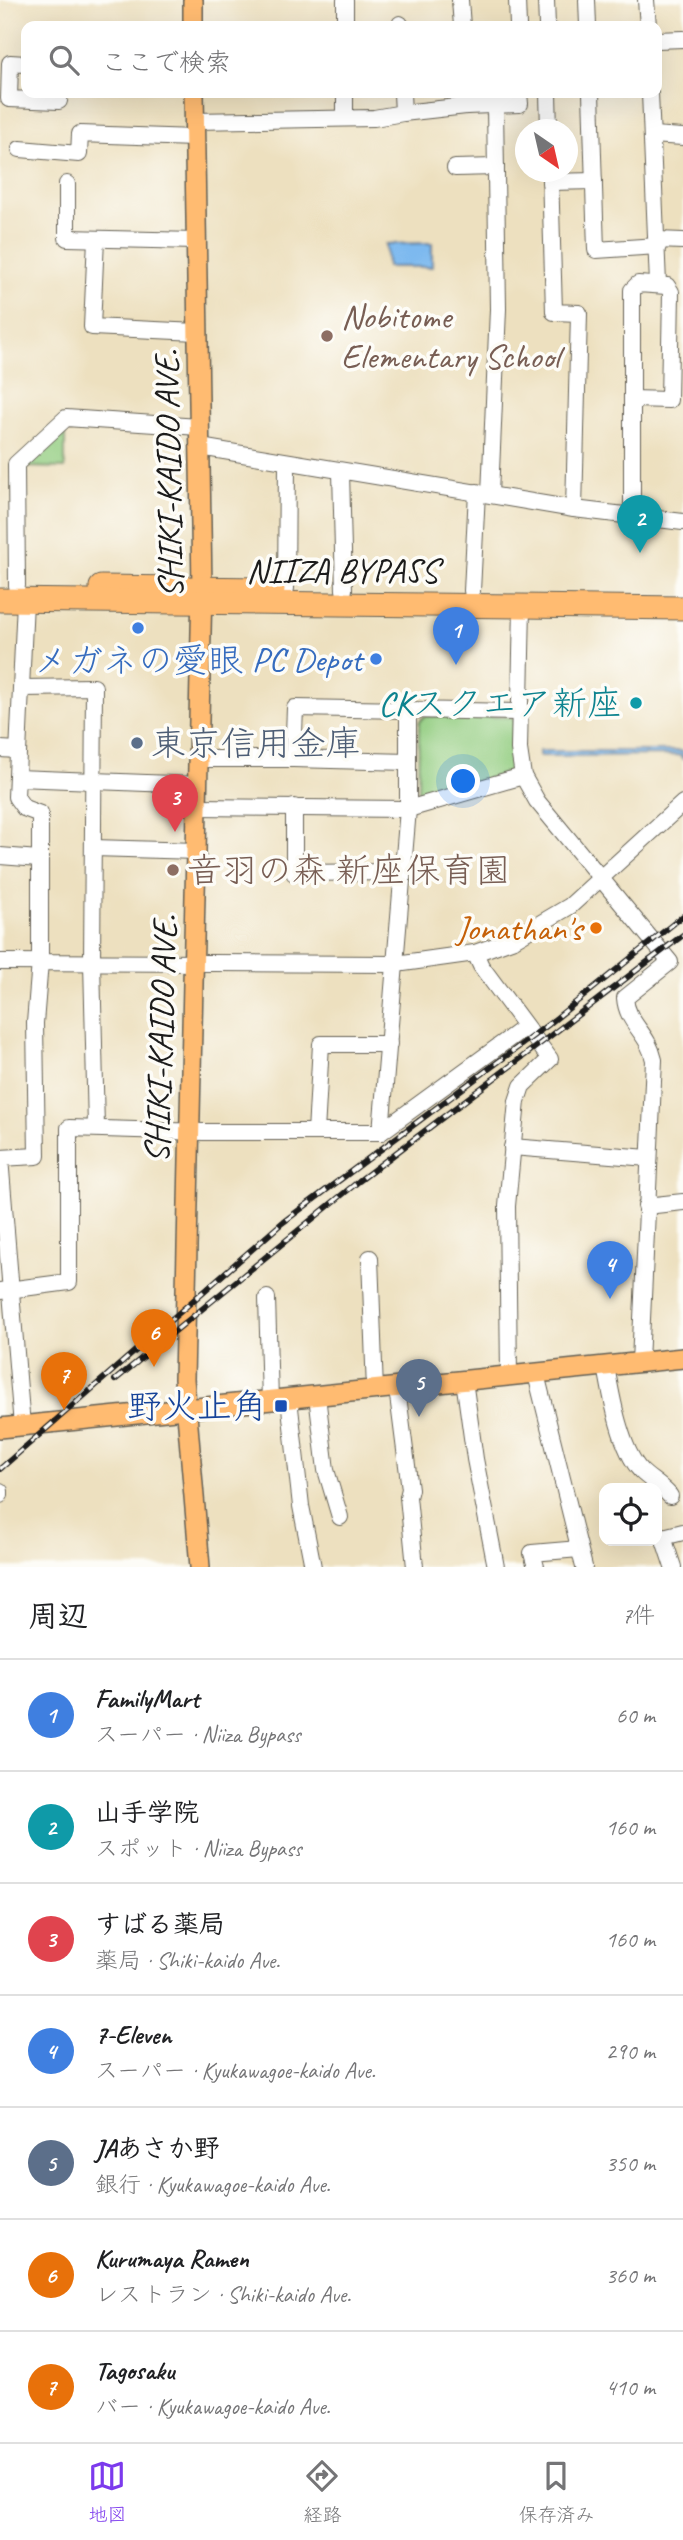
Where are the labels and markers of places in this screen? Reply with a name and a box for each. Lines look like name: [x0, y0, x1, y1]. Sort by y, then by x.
place label: Nobitome Elementary School: [341, 294, 566, 379]
marker: Nobitome Elementary School: [319, 328, 335, 344]
pin: 2: [617, 495, 663, 553]
pin: 1: [433, 607, 479, 665]
marker: メガネの愛眼: [130, 620, 146, 636]
place label: PC Depot: [252, 637, 365, 682]
place label: メガネの愛眼: [33, 638, 243, 683]
marker: PC Depot: [368, 651, 384, 667]
place label: CKスクエア新座: [378, 681, 622, 726]
marker: CKスクエア新座: [628, 695, 644, 711]
place label: 東京信用金庫: [151, 721, 361, 766]
marker: 東京信用金庫: [129, 735, 145, 751]
pin: 3: [152, 774, 198, 832]
place label: 音羽の森 新座保育園: [187, 848, 510, 893]
marker: 音羽の森 新座保育園: [165, 862, 181, 878]
place label: Jonathan's: [454, 906, 585, 951]
marker: Jonathan's: [588, 920, 604, 936]
pin: 4: [587, 1241, 633, 1299]
pin: 6: [131, 1309, 177, 1367]
pin: 7: [41, 1352, 87, 1410]
pin: 5: [396, 1359, 442, 1417]
place label: 野火止角: [127, 1384, 267, 1429]
marker: 野火止角: [273, 1398, 289, 1414]

